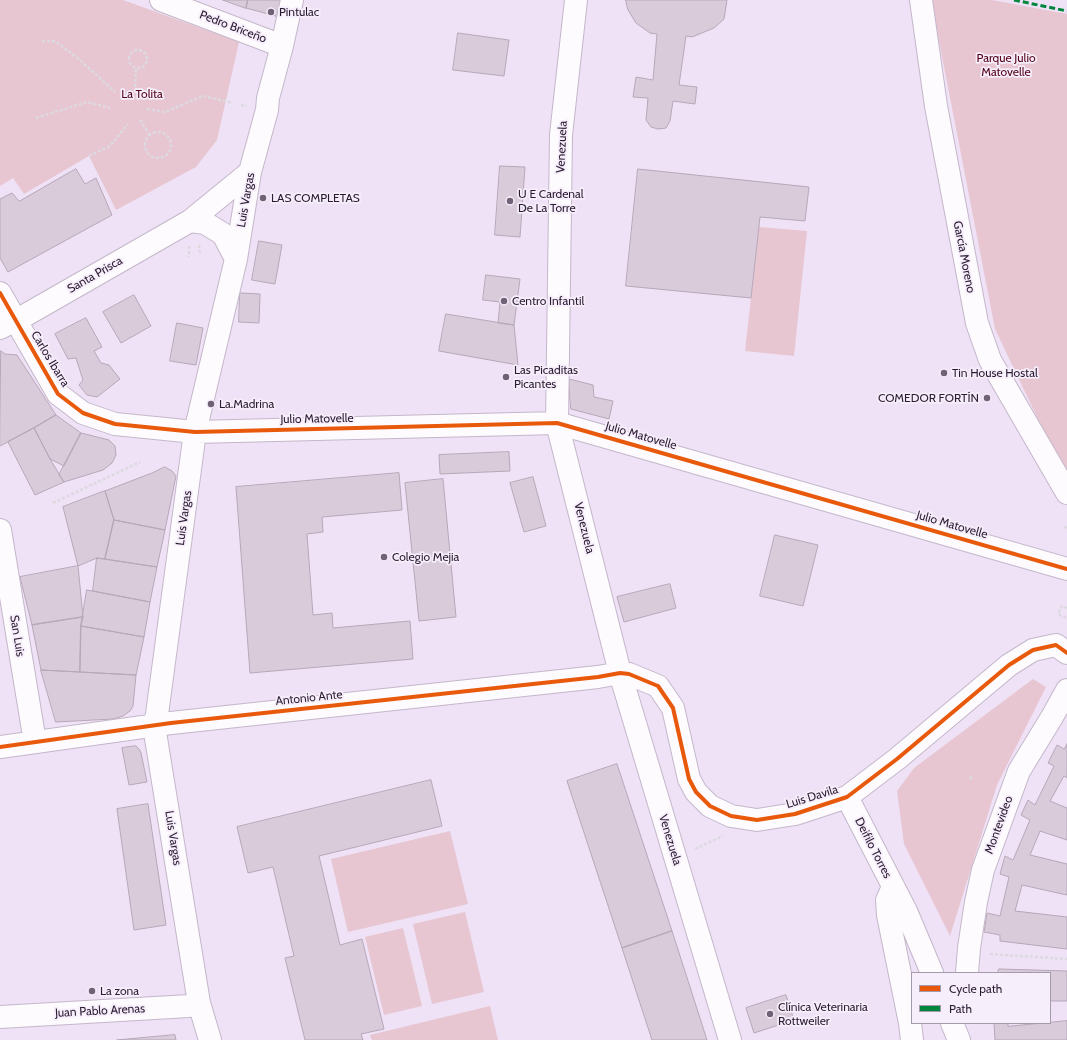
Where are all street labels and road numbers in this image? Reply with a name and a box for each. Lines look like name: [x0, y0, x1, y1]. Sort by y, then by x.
street label: Pedro Briceño: [197, 8, 269, 46]
street label: Venezuela: [553, 121, 571, 173]
street label: Luis Vargas: [234, 171, 258, 229]
street label: García Moreno: [950, 220, 978, 294]
street label: Santa Prisca: [65, 253, 125, 297]
street label: Carlos Ibarra: [28, 328, 72, 390]
street label: Julio Matovelle: [280, 411, 354, 427]
street label: Julio Matovelle: [604, 419, 678, 453]
street label: Luis Vargas: [173, 490, 195, 546]
street label: Venezuela: [571, 501, 597, 555]
street label: Julio Matovelle: [915, 508, 989, 542]
street label: San Luis: [7, 614, 27, 658]
street label: Antonio Ante: [275, 687, 343, 709]
street label: Luis Davila: [784, 782, 840, 812]
street label: Montevideo: [982, 794, 1016, 856]
street label: Luis Vargas: [162, 809, 184, 867]
street label: Venezuela: [655, 813, 685, 867]
street label: Deifilo Torres: [851, 815, 895, 881]
street label: Juan Pablo Arenas: [55, 1001, 145, 1021]

